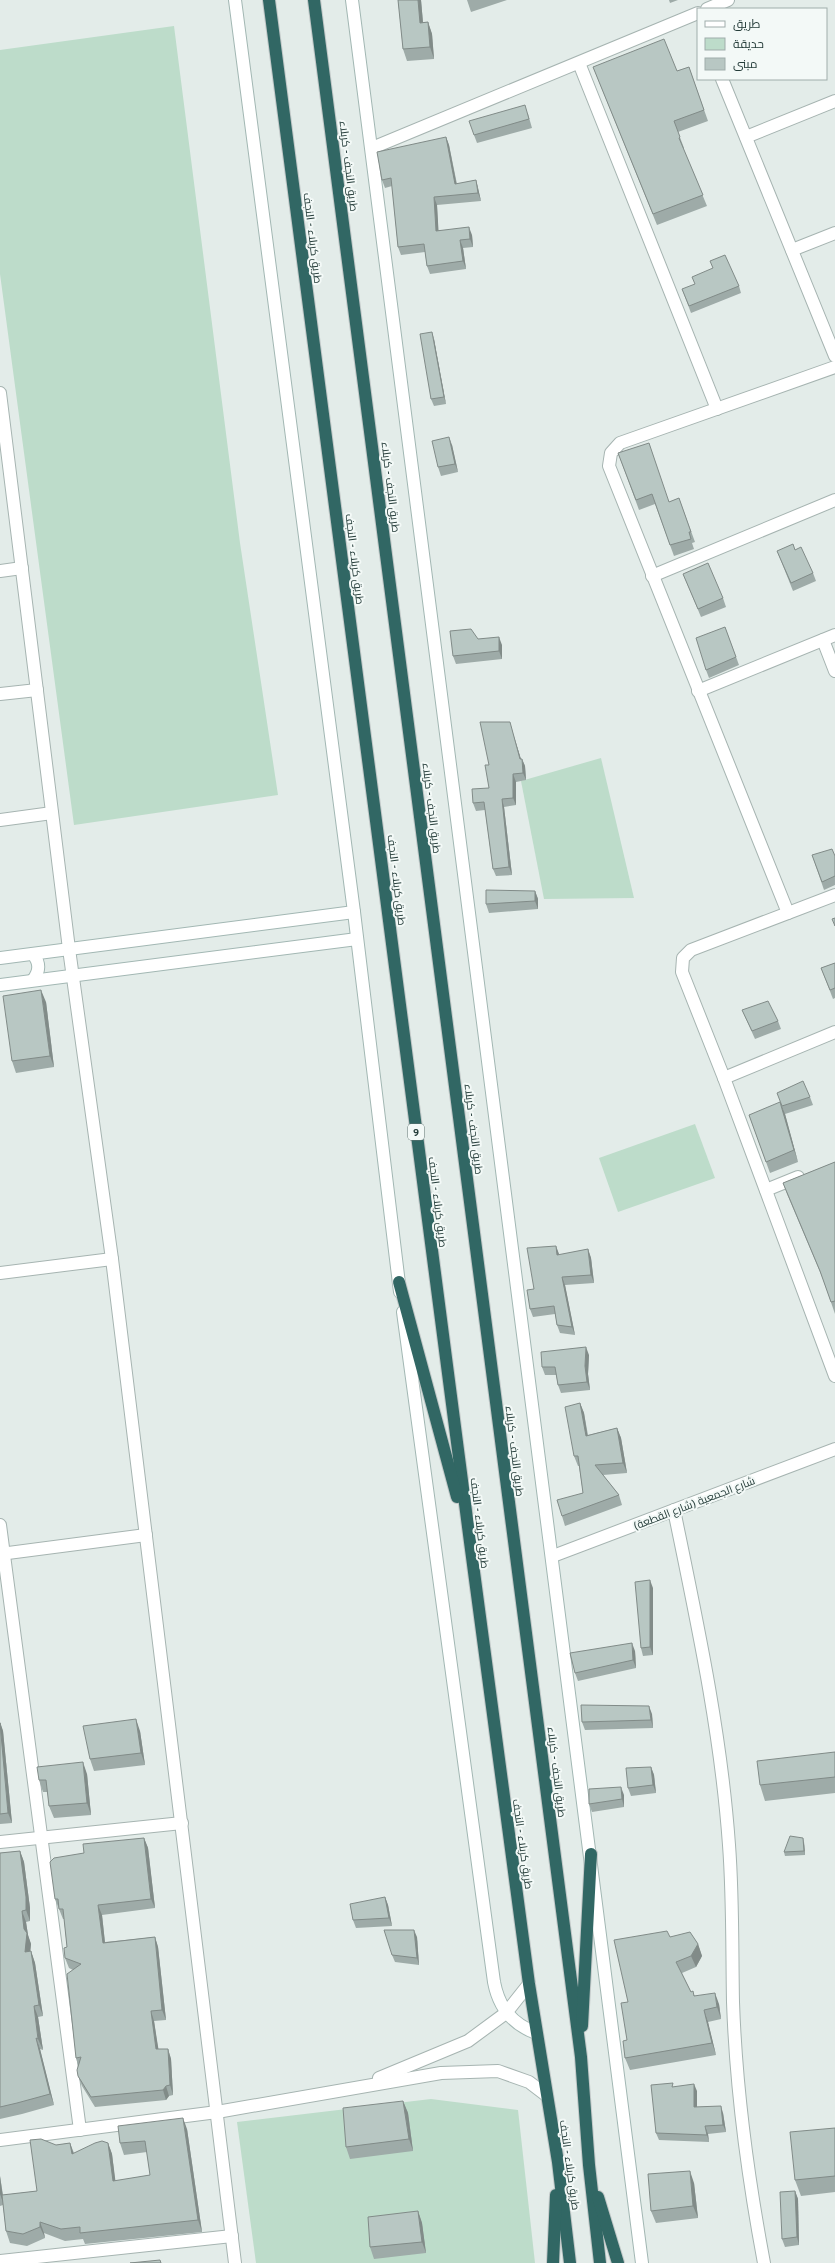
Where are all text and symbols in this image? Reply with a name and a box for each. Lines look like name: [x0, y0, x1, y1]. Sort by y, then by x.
legend: [697, 8, 827, 80]
text: طريق: [733, 17, 761, 33]
text: حديقة: [733, 37, 764, 53]
text: مبنى: [733, 57, 758, 73]
street label: طريق النجف - کربلاء: [336, 120, 361, 212]
street label: طريق کربلاء - النجف: [300, 192, 325, 284]
street label: طريق النجف - کربلاء: [378, 441, 403, 533]
street label: طريق کربلاء - النجف: [342, 513, 367, 605]
street label: طريق النجف - کربلاء: [419, 762, 444, 854]
street label: طريق کربلاء - النجف: [384, 834, 409, 926]
street label: طريق النجف - کربلاء: [461, 1083, 486, 1175]
road number: 9: [408, 1124, 424, 1140]
street label: طريق کربلاء - النجف: [425, 1156, 450, 1248]
street label: طريق النجف - کربلاء: [502, 1405, 527, 1497]
street label: شارع الجمعية (شارع القطعة): [632, 1474, 757, 1534]
street label: طريق کربلاء - النجف: [467, 1477, 492, 1569]
street label: طريق النجف - کربلاء: [544, 1726, 569, 1818]
street label: طريق کربلاء - النجف: [509, 1798, 535, 1890]
street label: طريق کربلاء - النجف: [556, 2119, 582, 2211]

